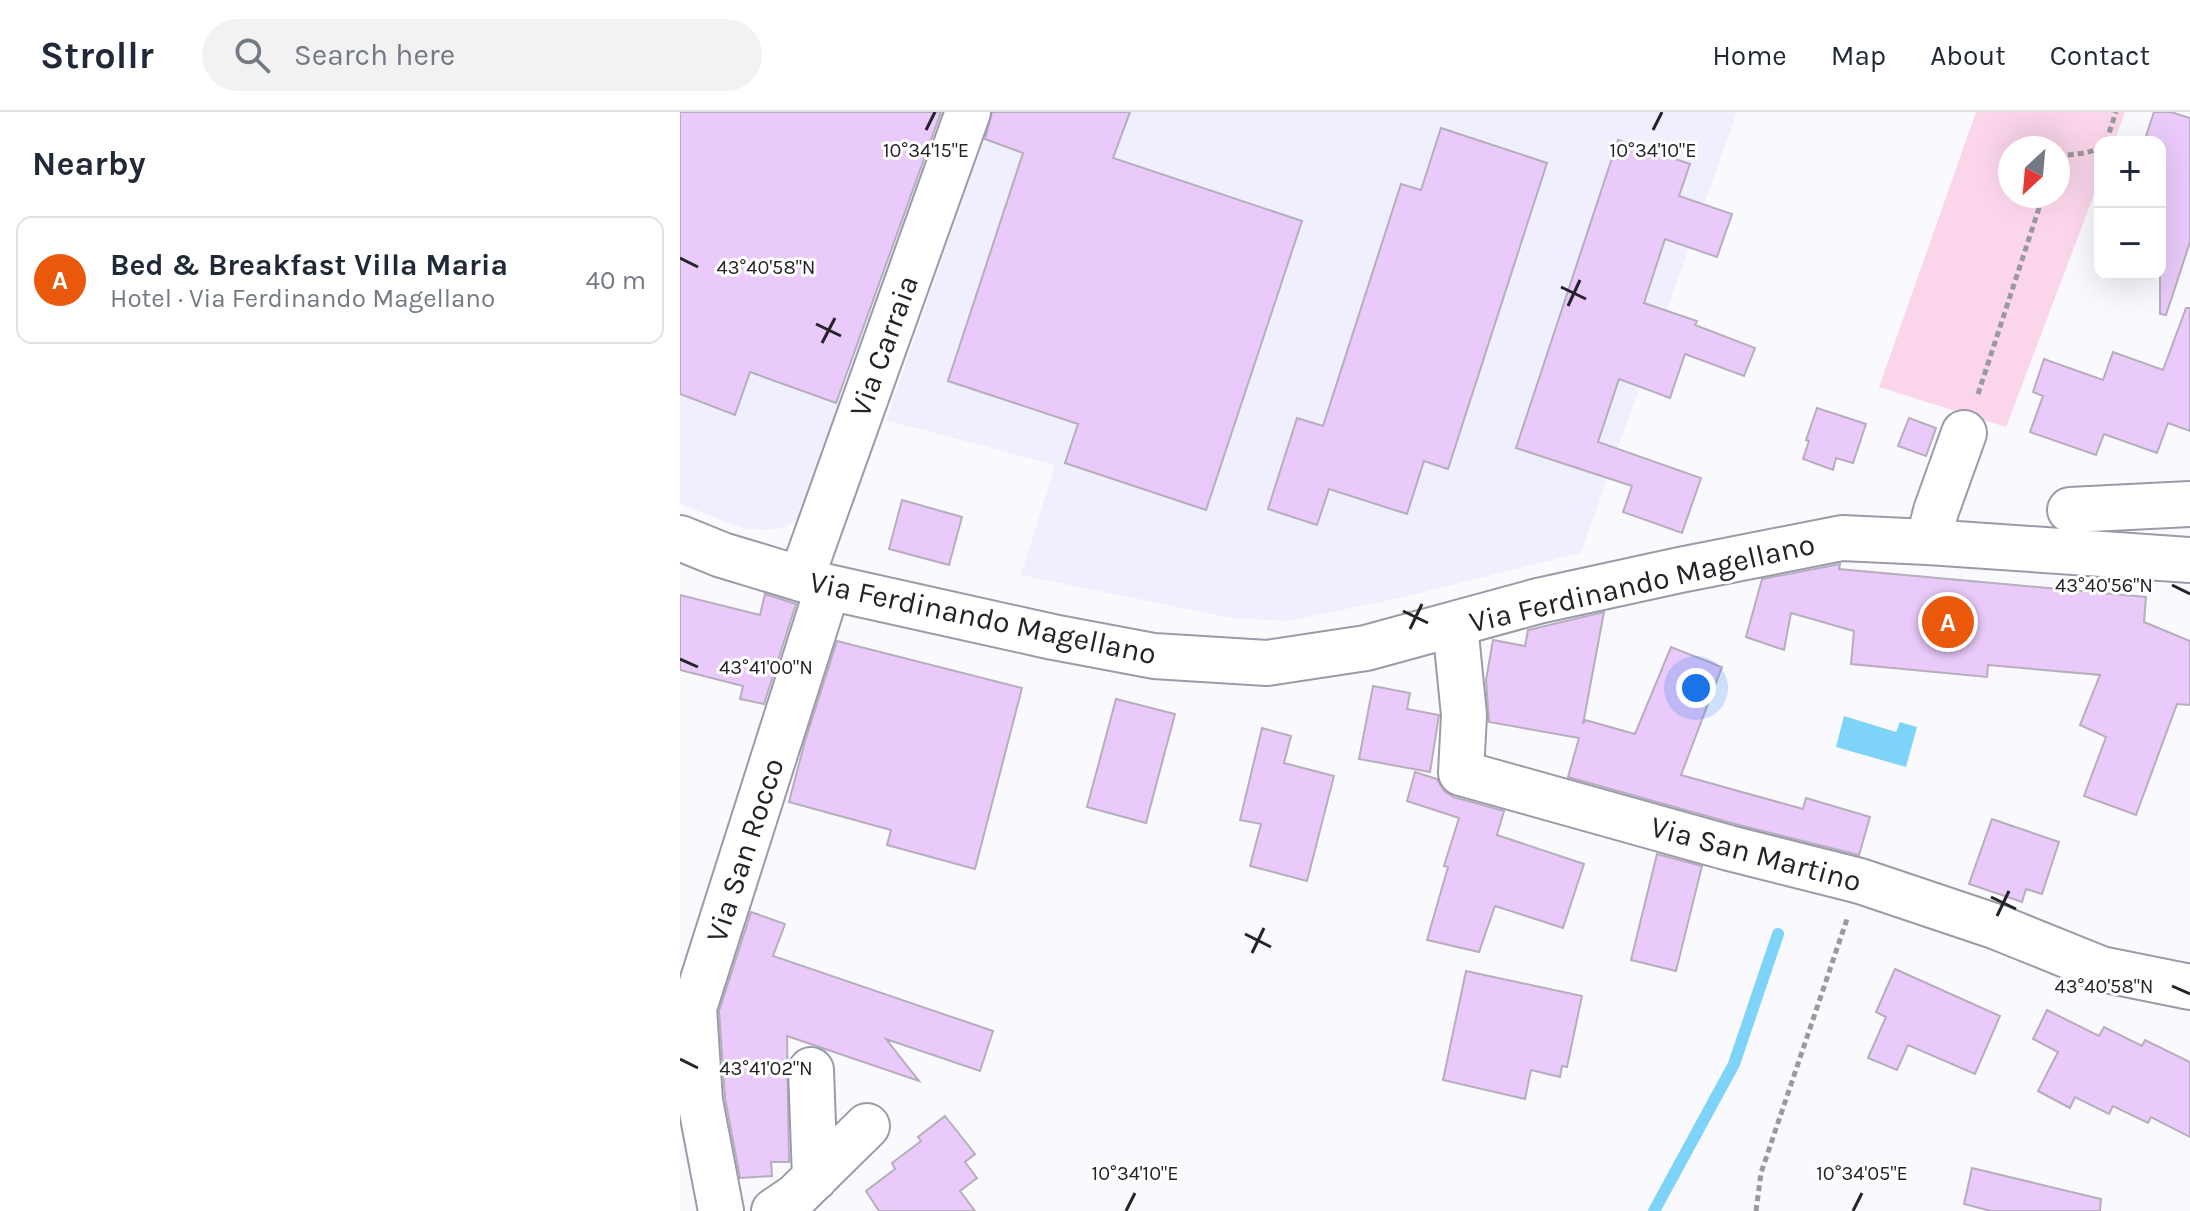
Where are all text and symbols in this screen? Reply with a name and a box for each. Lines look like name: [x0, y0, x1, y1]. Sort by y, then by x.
search box: [202, 19, 762, 91]
text: Strollr: [40, 33, 154, 78]
icon: search: [230, 33, 274, 77]
text: Search here: [294, 37, 455, 73]
text: Home: [1712, 39, 1787, 72]
text: Map: [1831, 39, 1886, 72]
text: About: [1930, 39, 2006, 72]
text: Contact: [2050, 39, 2150, 72]
north arrow: [1998, 136, 2070, 208]
map controls: [2094, 136, 2166, 280]
button: +: [2094, 136, 2166, 208]
text: 10°34'15"E: [883, 139, 969, 162]
text: 10°34'10"E: [1610, 139, 1696, 162]
text: Nearby: [32, 144, 146, 184]
button: −: [2094, 208, 2166, 280]
text: Bed & Breakfast Villa Maria: [110, 247, 508, 283]
text: 43°40'58"N: [717, 256, 815, 279]
text: A: [52, 265, 68, 296]
text: 40 m: [586, 265, 646, 296]
street label: Via Carraia: [842, 270, 926, 422]
text: Hotel · Via Ferdinando Magellano: [110, 283, 495, 314]
street label: Via Ferdinando Magellano: [1466, 526, 1818, 640]
street label: Via Ferdinando Magellano: [806, 564, 1160, 672]
text: 43°40'56"N: [2055, 574, 2153, 597]
pin: A: [1922, 592, 1974, 652]
text: 43°41'00"N: [719, 656, 813, 679]
your location: [1676, 668, 1716, 708]
street label: Via San Rocco: [698, 753, 792, 947]
street label: Via San Martino: [1647, 809, 1865, 899]
text: 43°40'58"N: [2055, 975, 2153, 998]
text: 43°41'02"N: [719, 1057, 813, 1080]
text: 10°34'10"E: [1092, 1162, 1178, 1185]
text: 10°34'05"E: [1816, 1162, 1908, 1185]

